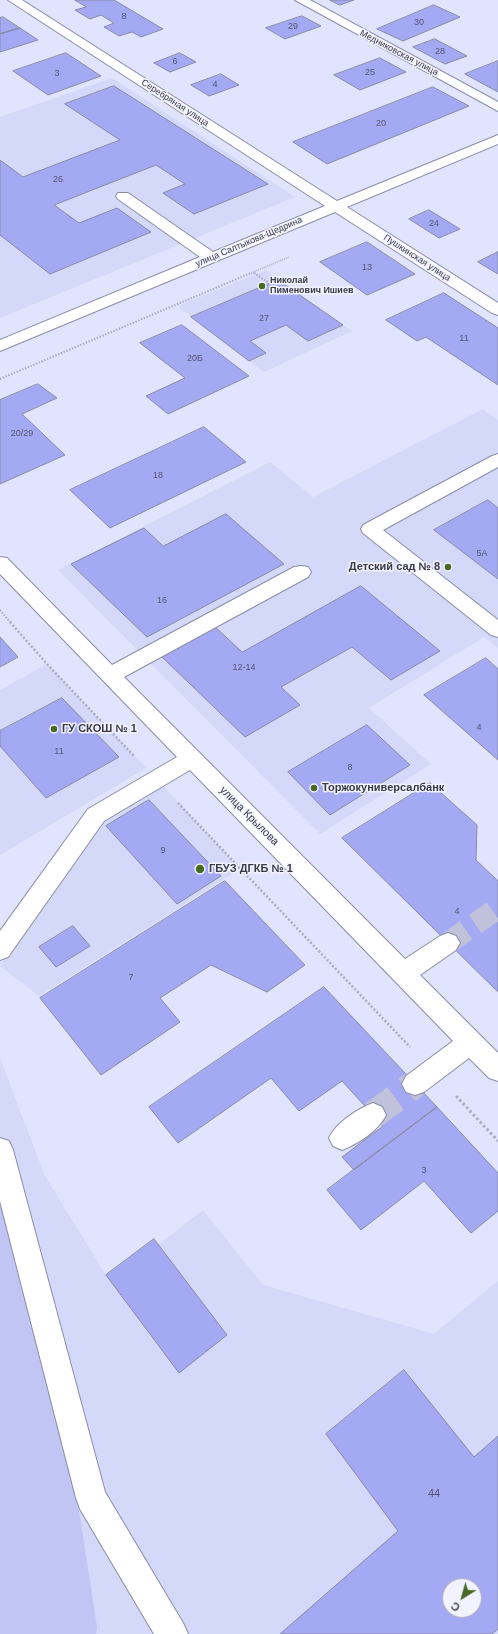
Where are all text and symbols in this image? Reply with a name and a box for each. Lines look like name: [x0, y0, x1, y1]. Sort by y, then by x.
house number: 8: [121, 12, 127, 22]
house number: 30: [414, 18, 424, 28]
house number: 29: [288, 22, 298, 32]
street label: Медниковская улица: [358, 28, 440, 78]
house number: 28: [435, 47, 445, 57]
house number: 6: [172, 57, 178, 67]
house number: 25: [365, 68, 375, 78]
house number: 3: [54, 69, 60, 79]
street label: Серебряная улица: [139, 77, 211, 129]
house number: 4: [212, 80, 218, 90]
house number: 20: [376, 119, 386, 129]
house number: 26: [53, 175, 63, 185]
street label: улица Салтыкова-Щедрина: [194, 215, 304, 269]
house number: 24: [429, 219, 439, 229]
street label: Пушкинская улица: [381, 232, 453, 284]
house number: 13: [362, 263, 372, 273]
place label: Николай Пименович Ишиев: [270, 276, 353, 297]
marker: Николай Пименович Ишиев: [257, 281, 267, 291]
house number: 27: [259, 314, 269, 324]
house number: 11: [459, 334, 469, 344]
house number: 20Б: [187, 354, 203, 364]
house number: 20/29: [11, 429, 33, 439]
house number: 18: [153, 471, 163, 481]
house number: 5А: [476, 549, 488, 559]
place label: Детский сад № 8: [349, 560, 440, 574]
marker: Детский сад № 8: [443, 562, 453, 572]
house number: 16: [157, 596, 167, 606]
house number: 12-14: [232, 663, 256, 673]
place label: ГУ СКОШ № 1: [62, 722, 137, 736]
house number: 4: [476, 723, 482, 733]
marker: ГУ СКОШ № 1: [49, 724, 59, 734]
house number: 11: [54, 747, 64, 757]
house number: 8: [347, 763, 353, 773]
place label: Торжокуниверсалбанк: [322, 781, 444, 795]
marker: Торжокуниверсалбанк: [309, 783, 319, 793]
street label: улица Крылова: [217, 784, 281, 848]
house number: 9: [160, 846, 166, 856]
place label: ГБУЗ ДГКБ № 1: [209, 862, 293, 876]
marker: ГБУЗ ДГКБ № 1: [194, 863, 206, 875]
house number: 4: [454, 907, 460, 917]
house number: 7: [128, 973, 134, 983]
house number: 3: [421, 1166, 427, 1176]
house number: 44: [428, 1487, 440, 1501]
north arrow: [442, 1578, 482, 1618]
text: С: [449, 1600, 462, 1614]

